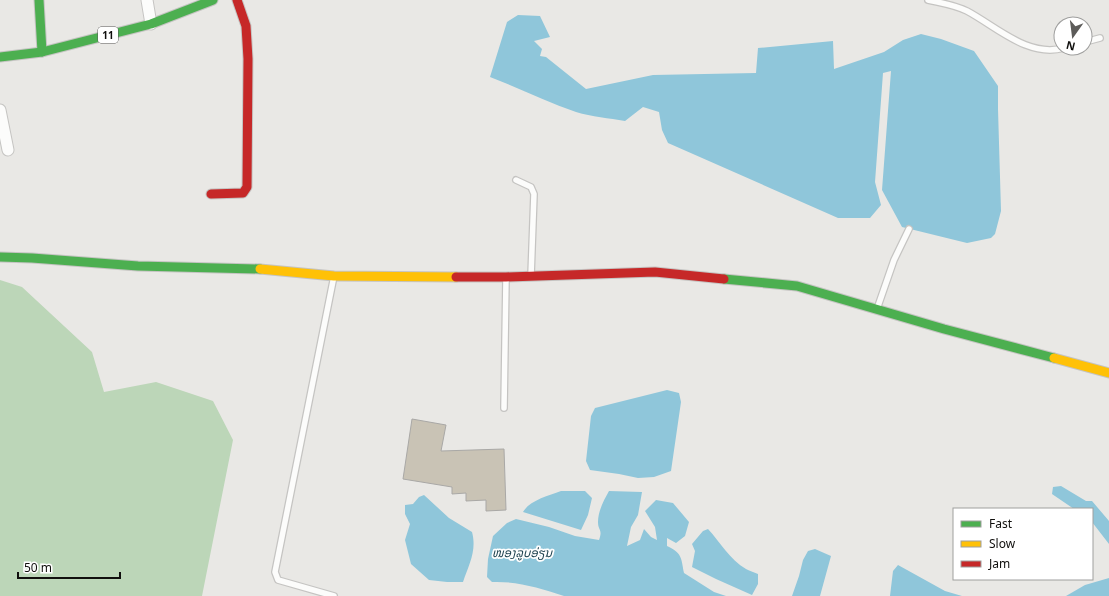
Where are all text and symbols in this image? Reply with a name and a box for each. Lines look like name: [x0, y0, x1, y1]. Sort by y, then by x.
north arrow: [1053, 16, 1093, 56]
road number: 11: [98, 27, 118, 43]
text: N: [1064, 38, 1077, 55]
legend: [953, 508, 1093, 580]
text: Fast: [989, 515, 1013, 532]
text: Slow: [989, 535, 1016, 552]
water label: ໜອງລູບອ່ຽນ: [492, 544, 554, 561]
scale bar: [18, 554, 120, 580]
text: Jam: [988, 555, 1010, 572]
text: 50 m: [24, 559, 52, 576]

